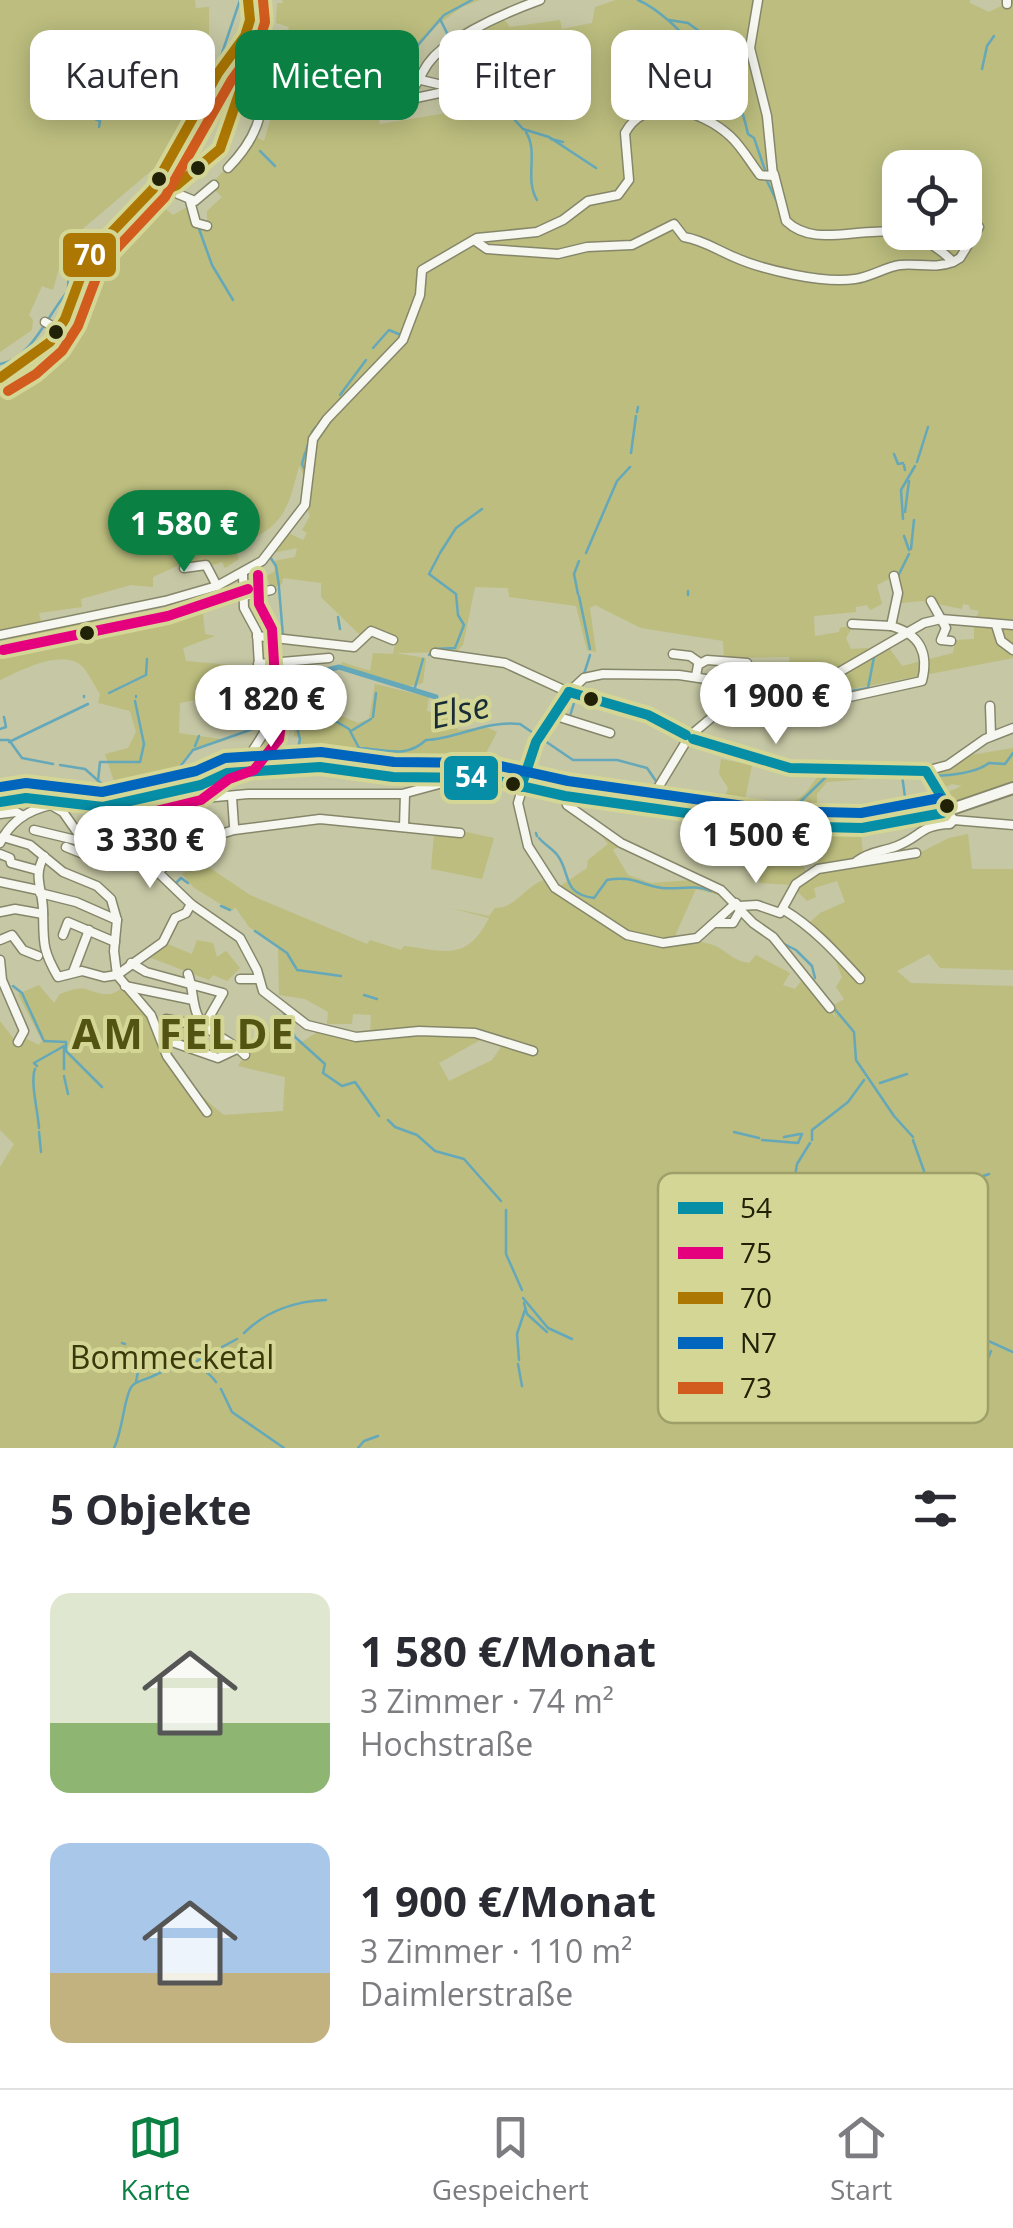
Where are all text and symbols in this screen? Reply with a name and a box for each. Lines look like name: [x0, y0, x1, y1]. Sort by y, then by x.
chip: Kaufen: [30, 30, 215, 120]
chip: Mieten: [235, 30, 419, 120]
chip: Filter: [439, 30, 591, 120]
chip: Neu: [611, 30, 748, 120]
map controls: [882, 150, 982, 250]
button: locate: [882, 150, 982, 250]
unlabelled marker: [188, 158, 208, 178]
unlabelled marker: [149, 169, 169, 189]
line badge: 70: [61, 231, 118, 279]
text: 70: [74, 235, 106, 273]
unlabelled marker: [46, 322, 66, 342]
pin: 1 580 €: [92, 490, 276, 575]
text: 1 580 €: [130, 501, 238, 544]
unlabelled marker: [77, 623, 97, 643]
pin: 1 900 €: [684, 662, 868, 747]
pin: 1 820 €: [179, 665, 363, 750]
text: 1 900 €: [722, 673, 830, 716]
text: 1 820 €: [217, 676, 325, 719]
water label: Else: [426, 680, 494, 739]
unlabelled marker: [581, 689, 601, 709]
line badge: 54: [442, 754, 500, 802]
text: 54: [455, 757, 487, 795]
unlabelled marker: [503, 774, 523, 794]
unlabelled marker: [937, 796, 957, 816]
pin: 1 500 €: [664, 801, 848, 886]
pin: 3 330 €: [58, 806, 242, 891]
text: 1 500 €: [702, 812, 810, 855]
text: 3 330 €: [96, 817, 204, 860]
district label: AM FELDE: [72, 1004, 296, 1061]
legend: [658, 1173, 988, 1423]
text: 54: [740, 1188, 772, 1226]
text: 75: [740, 1233, 772, 1271]
text: 70: [740, 1278, 772, 1316]
text: N7: [740, 1323, 777, 1361]
park label: Bommecketal: [70, 1335, 274, 1378]
text: 73: [740, 1368, 772, 1406]
text: 5 Objekte: [50, 1480, 252, 1537]
icon: filters: [908, 1481, 963, 1536]
text: 1 580 €/Monat: [360, 1622, 656, 1679]
icon: home: [130, 1633, 250, 1753]
text: 3 Zimmer · 74 m²: [360, 1679, 614, 1722]
text: Hochstraße: [360, 1722, 533, 1765]
text: 1 900 €/Monat: [360, 1872, 656, 1929]
icon: home: [130, 1883, 250, 2003]
text: 3 Zimmer · 110 m²: [360, 1929, 632, 1972]
text: Daimlerstraße: [360, 1972, 573, 2015]
tab: Karte: [121, 2110, 190, 2208]
tab: Gespeichert: [432, 2110, 589, 2208]
tab: Start: [830, 2110, 892, 2208]

